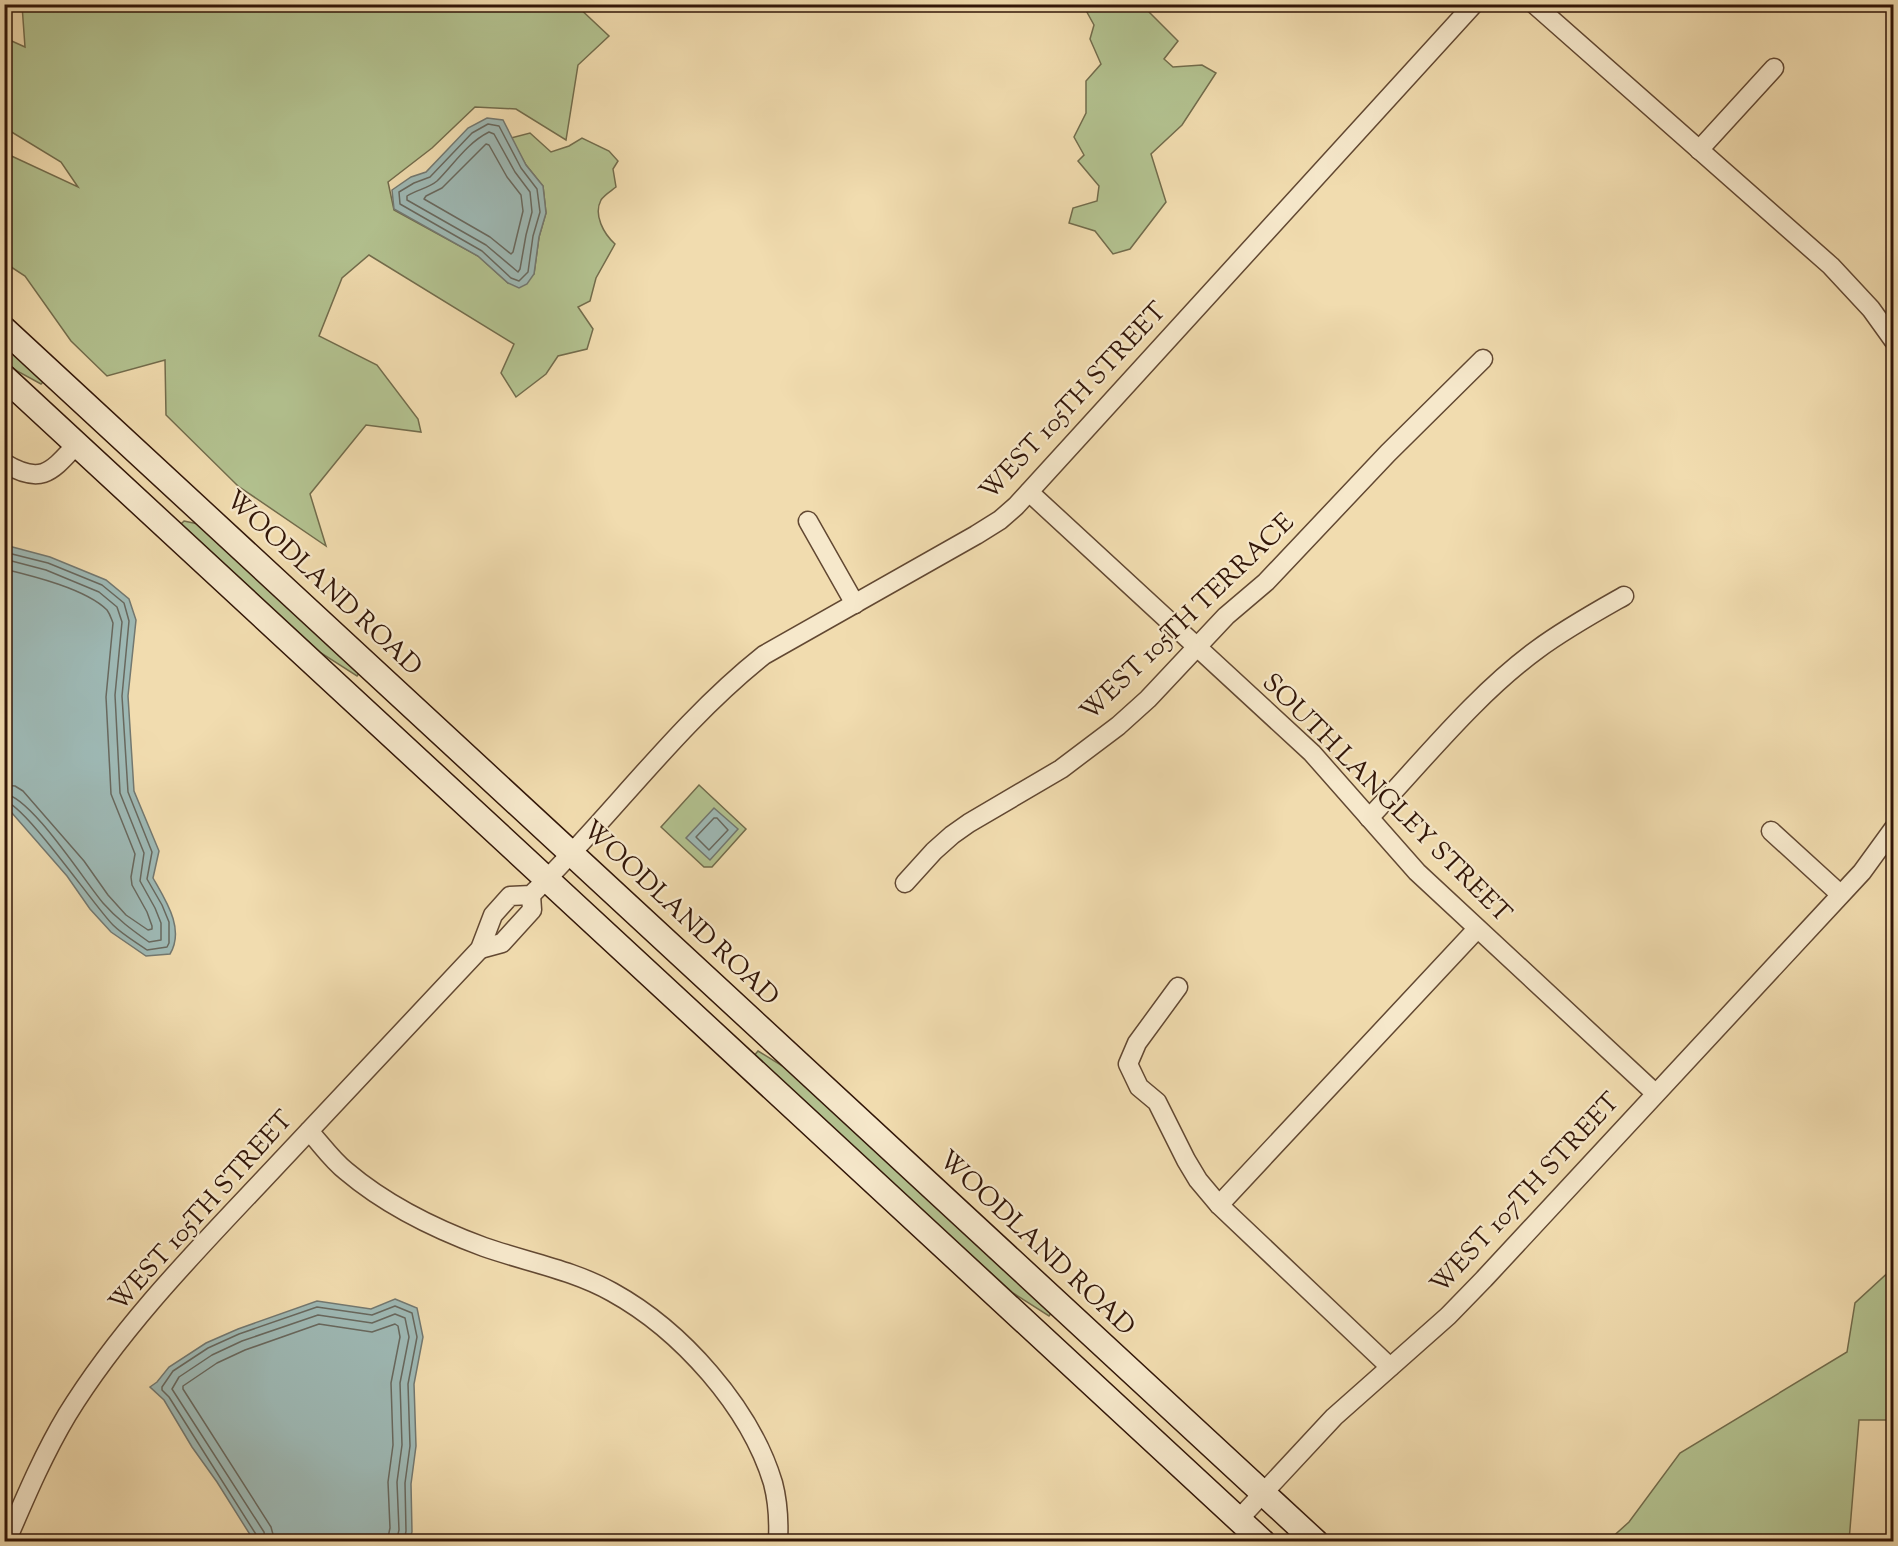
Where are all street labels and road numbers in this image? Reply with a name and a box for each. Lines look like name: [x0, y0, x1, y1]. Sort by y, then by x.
street label: WEST 105TH STREET: [972, 295, 1176, 509]
street label: WOODLAND ROAD: [216, 483, 430, 685]
street label: WEST 105TH TERRACE: [1073, 505, 1304, 730]
street label: SOUTH LANGLEY STREET: [1253, 666, 1519, 932]
street label: WOODLAND ROAD: [573, 813, 787, 1015]
street label: WEST 107TH STREET: [1423, 1085, 1629, 1303]
street label: WEST 105TH STREET: [101, 1103, 303, 1321]
street label: WOODLAND ROAD: [929, 1143, 1143, 1345]

